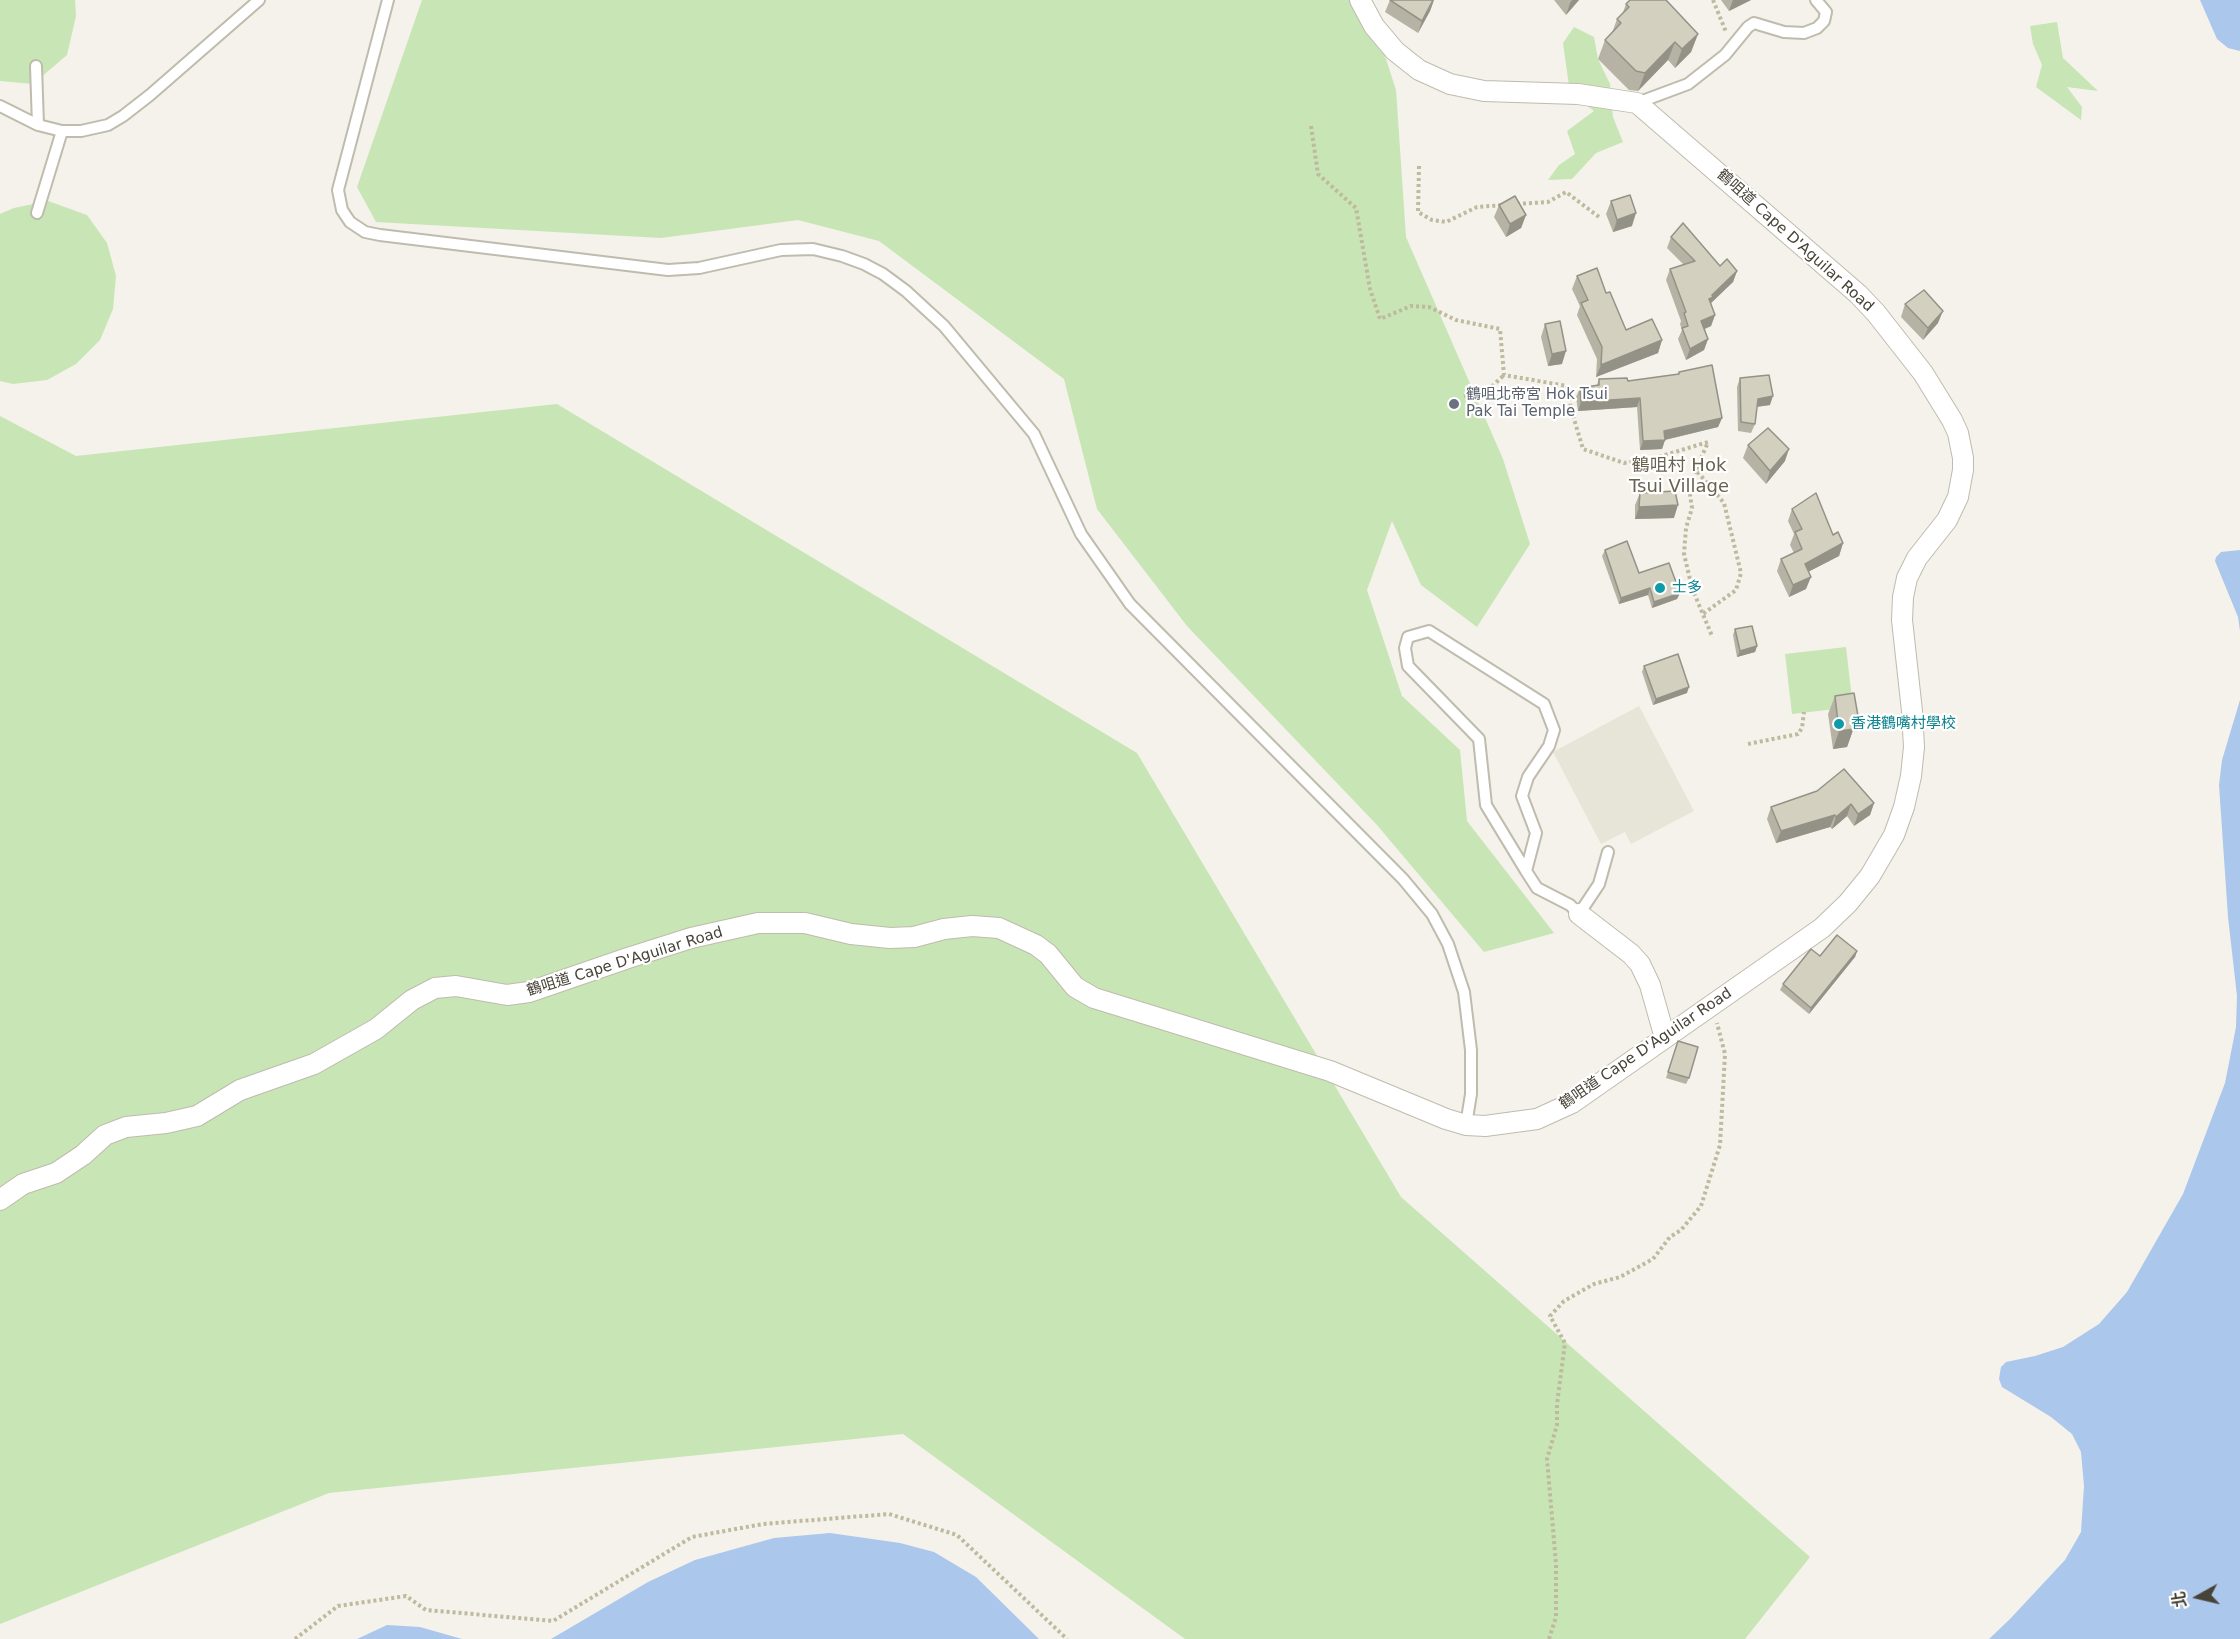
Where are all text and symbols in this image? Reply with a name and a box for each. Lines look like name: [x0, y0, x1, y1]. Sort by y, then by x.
street label: 鶴咀道 Cape D'Aguilar Road: [1713, 166, 1877, 316]
place label: 鶴咀北帝宮 Hok Tsui Pak Tai Temple: [1466, 386, 1608, 421]
marker: 鶴咀北帝宮 Hok Tsui Pak Tai Temple: [1447, 397, 1461, 411]
district label: 鶴咀村 Hok Tsui Village: [1620, 455, 1738, 498]
place label: 士多: [1672, 579, 1702, 597]
marker: 士多: [1653, 581, 1667, 595]
place label: 香港鶴嘴村學校: [1851, 715, 1956, 733]
marker: 香港鶴嘴村學校: [1832, 717, 1846, 731]
street label: 鶴咀道 Cape D'Aguilar Road: [525, 924, 725, 1000]
street label: 鶴咀道 Cape D'Aguilar Road: [1556, 984, 1736, 1114]
north arrow: [2168, 1567, 2228, 1627]
text: 北: [2169, 1590, 2190, 1609]

